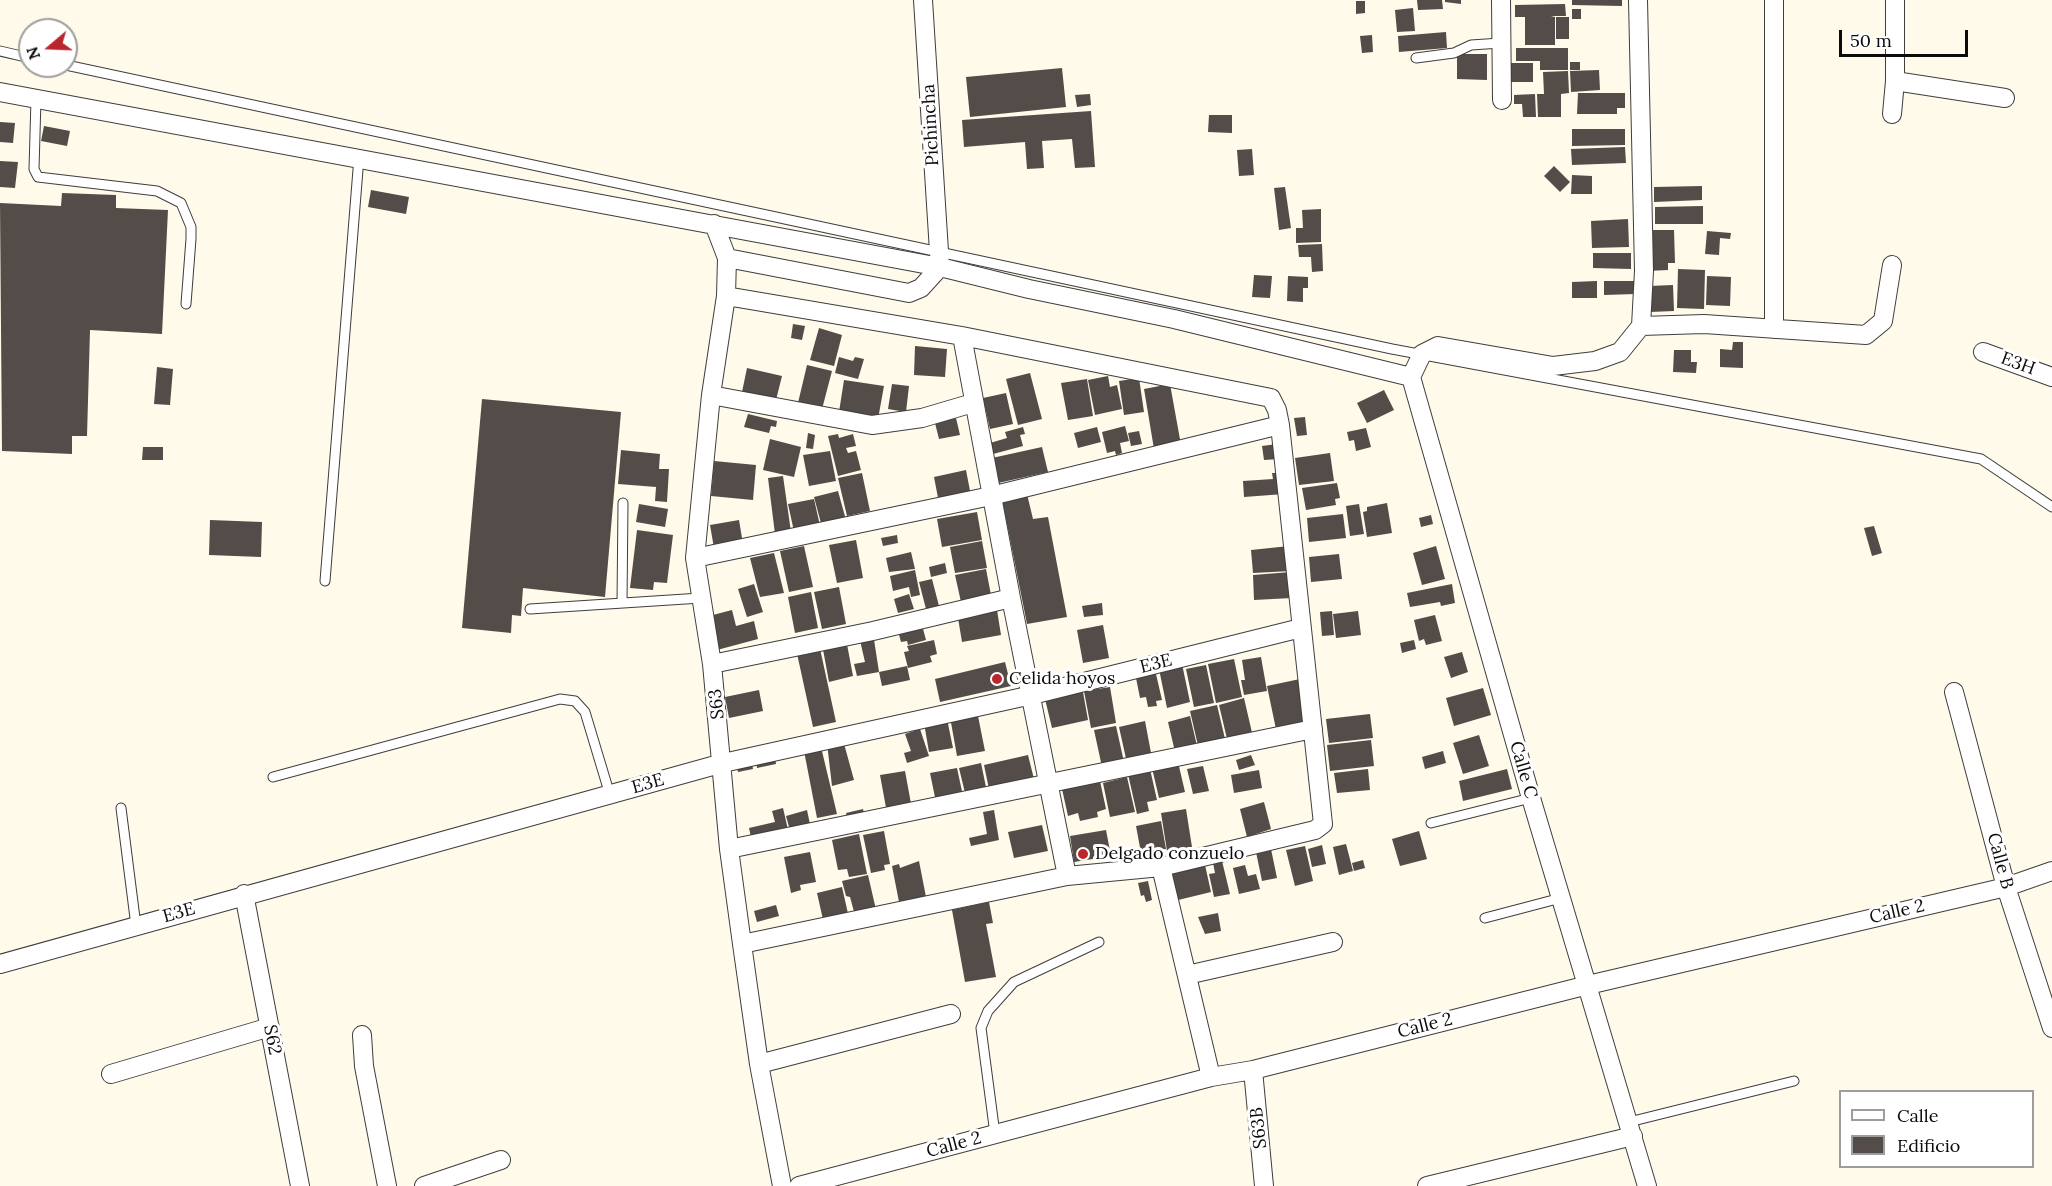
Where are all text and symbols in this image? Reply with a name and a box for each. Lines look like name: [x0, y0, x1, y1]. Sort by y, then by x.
north arrow: [18, 18, 78, 78]
scale bar: [1842, 18, 1971, 56]
text: 50 m: [1850, 29, 1892, 52]
text: N: [21, 44, 44, 62]
street label: Pichincha: [918, 84, 944, 166]
street label: E3H: [1998, 348, 2038, 380]
street label: E3E: [1138, 650, 1174, 678]
place label: Celida hoyos: [1009, 668, 1115, 690]
marker: Celida hoyos: [990, 672, 1004, 686]
street label: S63: [705, 688, 729, 720]
street label: Calle C: [1505, 739, 1541, 801]
street label: E3E: [629, 769, 667, 799]
street label: Calle B: [1982, 831, 2018, 891]
place label: Delgado conzuelo: [1095, 843, 1244, 865]
marker: Delgado conzuelo: [1076, 847, 1090, 861]
street label: Calle 2: [1867, 895, 1927, 929]
street label: E3E: [160, 898, 198, 928]
street label: Calle 2: [1395, 1009, 1455, 1043]
street label: S62: [259, 1023, 285, 1057]
legend: [1839, 1090, 2034, 1168]
text: Calle: [1897, 1104, 1938, 1127]
street label: S63B: [1246, 1106, 1272, 1150]
street label: Calle 2: [924, 1127, 984, 1163]
text: Edificio: [1897, 1134, 1960, 1157]

